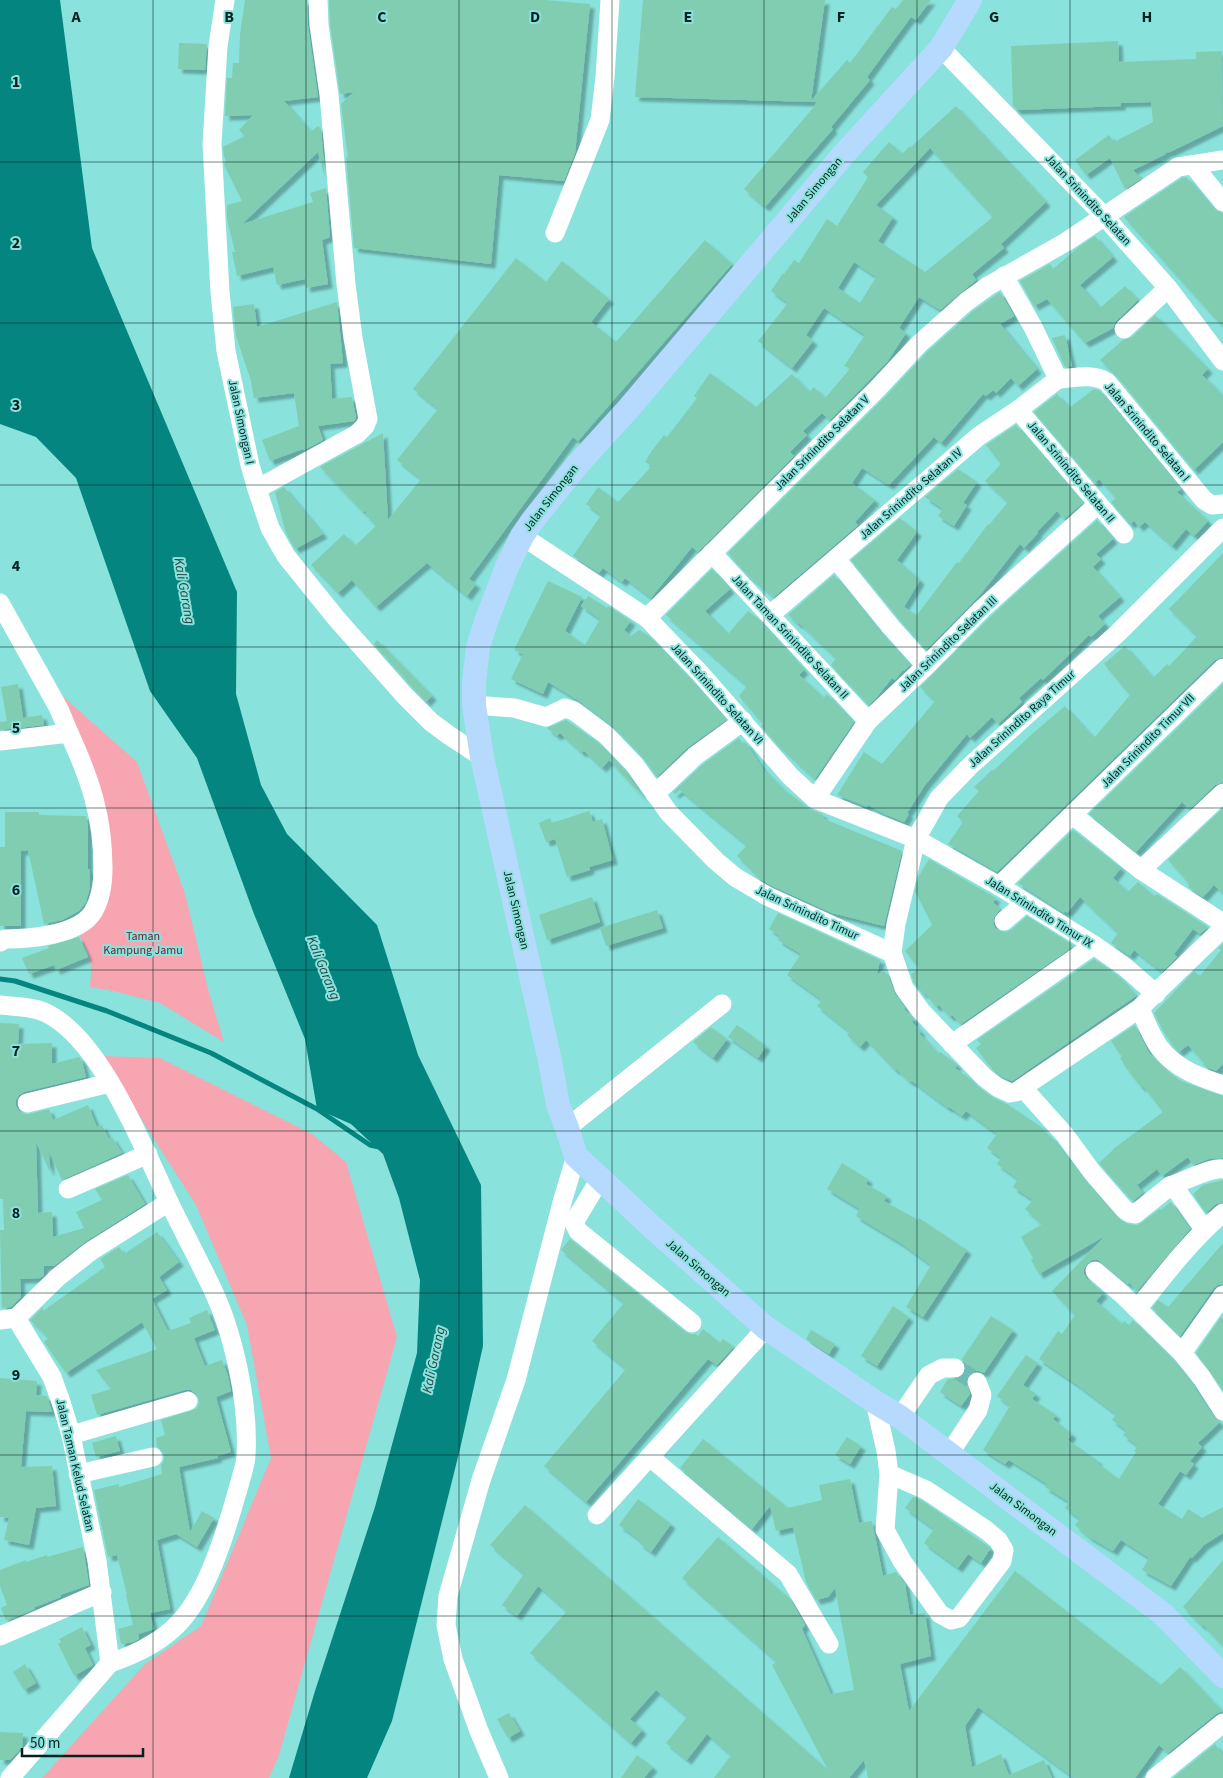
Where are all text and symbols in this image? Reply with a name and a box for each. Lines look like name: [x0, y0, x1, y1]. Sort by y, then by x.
text: A: [70, 6, 81, 28]
text: B: [224, 6, 234, 28]
text: C: [377, 6, 387, 28]
text: D: [530, 6, 540, 28]
text: E: [684, 6, 692, 28]
text: F: [837, 6, 845, 28]
text: G: [989, 6, 999, 28]
text: H: [1142, 6, 1152, 28]
text: 1: [12, 71, 20, 93]
street label: Jalan Srinindito Selatan: [1041, 150, 1135, 250]
street label: Jalan Simongan: [782, 154, 846, 226]
text: 2: [12, 232, 20, 254]
street label: Jalan Simongan I: [224, 378, 258, 466]
street label: Jalan Srinindito Selatan I: [1100, 379, 1194, 485]
street label: Jalan Srinindito Selatan V: [771, 391, 874, 494]
text: 3: [12, 394, 20, 416]
street label: Jalan Srinindito Selatan II: [1023, 417, 1119, 527]
street label: Jalan Srinindito Selatan IV: [856, 444, 967, 543]
street label: Jalan Simongan: [519, 461, 583, 535]
text: 4: [12, 555, 21, 577]
water label: Kali Garang: [168, 556, 200, 626]
street label: Jalan Taman Srinindito Selatan II: [728, 571, 852, 703]
street label: Jalan Srinindito Selatan III: [895, 592, 1001, 696]
street label: Jalan Srinindito Selatan VI: [667, 640, 767, 748]
street label: Jalan Srinindito Raya Timur: [965, 666, 1080, 772]
street label: Jalan Srinindito Timur VII: [1097, 690, 1199, 792]
text: 5: [12, 717, 20, 739]
street label: Jalan Simongan: [499, 869, 533, 951]
street label: Jalan Srinindito Timur IX: [982, 872, 1096, 952]
text: 6: [12, 879, 20, 901]
street label: Jalan Srinindito Timur: [753, 882, 862, 945]
park label: Taman Kampung Jamu: [103, 928, 183, 959]
water label: Kali Garang: [301, 933, 345, 1003]
text: 7: [12, 1040, 20, 1062]
text: 8: [12, 1202, 20, 1224]
street label: Jalan Simongan: [662, 1235, 734, 1301]
water label: Kali Garang: [417, 1325, 451, 1395]
text: 9: [12, 1364, 20, 1386]
street label: Jalan Taman Kelud Selatan: [51, 1397, 99, 1533]
street label: Jalan Simongan: [986, 1478, 1060, 1540]
scale bar: [22, 1726, 144, 1758]
text: 50 m: [30, 1733, 60, 1754]

